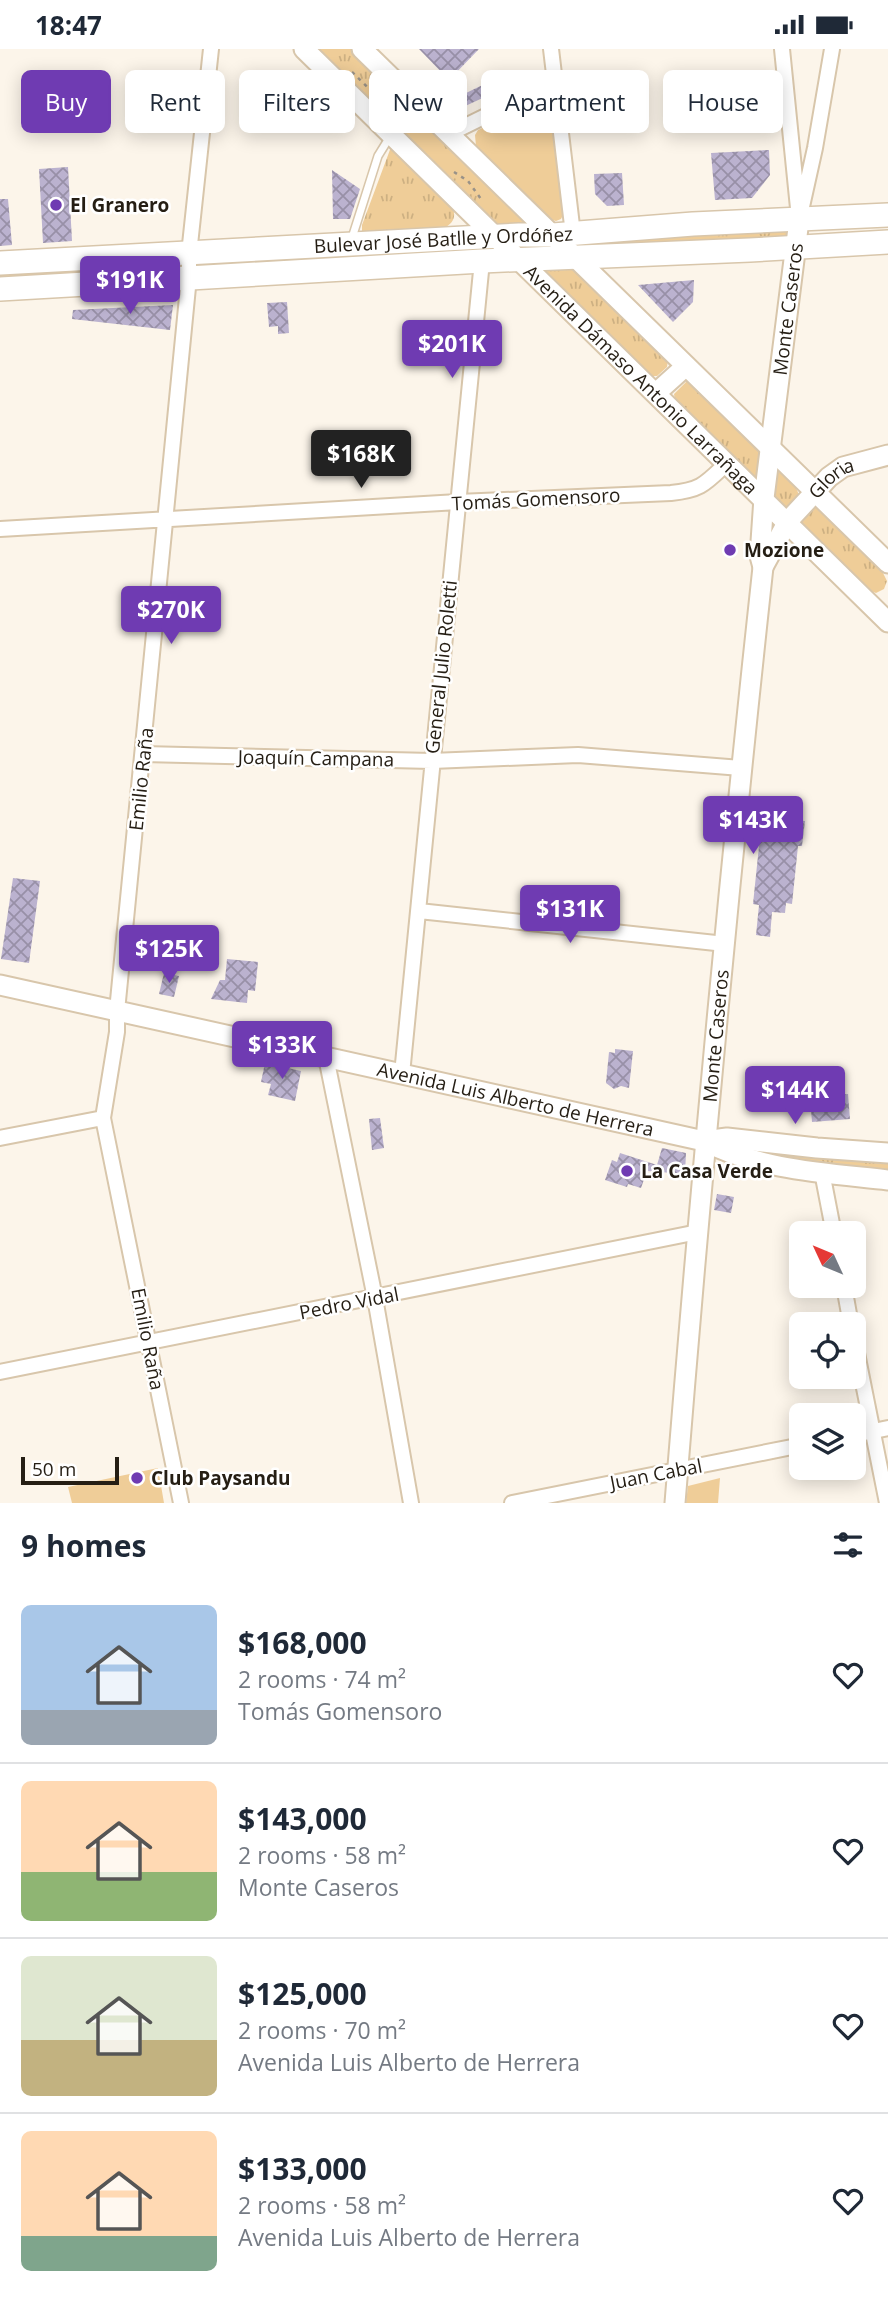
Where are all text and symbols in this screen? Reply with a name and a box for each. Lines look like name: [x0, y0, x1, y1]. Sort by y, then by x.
text: 18:47: [35, 7, 102, 43]
chip: Buy: [21, 70, 111, 133]
chip: Rent: [125, 70, 225, 133]
chip: Filters: [239, 70, 355, 133]
chip: New: [369, 70, 467, 133]
chip: Apartment: [481, 70, 649, 133]
chip: House: [663, 70, 783, 133]
place label: El Granero: [70, 192, 169, 218]
marker: El Granero: [48, 197, 64, 213]
street label: Bulevar José Batlle y Ordóñez: [313, 220, 574, 259]
street label: Monte Caseros: [767, 242, 809, 377]
pin: $191K: [81, 257, 179, 316]
street label: Avenida Dámaso Antonio Larrañaga: [518, 259, 764, 500]
text: $191K: [96, 263, 164, 295]
pin: $201K: [403, 321, 501, 380]
text: $201K: [418, 327, 486, 359]
pin: $168K: [312, 431, 410, 490]
text: $168K: [327, 437, 395, 469]
street label: Gloria: [802, 452, 857, 504]
street label: Tomás Gomensoro: [451, 482, 621, 516]
place label: Mozione: [744, 537, 824, 563]
marker: Mozione: [722, 542, 738, 558]
street label: General Julio Roletti: [419, 579, 463, 755]
pin: $270K: [122, 587, 220, 646]
text: $270K: [137, 593, 205, 625]
street label: Emilio Raña: [123, 726, 159, 832]
street label: Joaquín Campana: [236, 744, 394, 772]
pin: $143K: [704, 797, 802, 856]
text: $143K: [719, 803, 787, 835]
pin: $131K: [521, 885, 619, 945]
text: $131K: [536, 892, 604, 924]
pin: $125K: [120, 925, 218, 985]
text: $125K: [135, 932, 203, 964]
street label: Monte Caseros: [696, 968, 735, 1103]
pin: $133K: [233, 1021, 331, 1081]
text: $133K: [248, 1028, 316, 1060]
street label: Avenida Luis Alberto de Herrera: [375, 1056, 656, 1142]
pin: $144K: [746, 1067, 844, 1126]
text: $144K: [761, 1073, 829, 1105]
place label: La Casa Verde: [641, 1158, 773, 1184]
marker: La Casa Verde: [619, 1163, 635, 1179]
north arrow: [789, 1221, 866, 1299]
map controls: [789, 1221, 866, 1480]
street label: Pedro Vidal: [297, 1281, 401, 1325]
street label: Emilio Raña: [125, 1286, 171, 1392]
button: locate: [789, 1312, 866, 1389]
button: layers: [789, 1403, 866, 1480]
street label: Juan Cabal: [606, 1452, 704, 1496]
scale bar: [21, 1454, 119, 1486]
text: 50 m: [32, 1456, 76, 1482]
place label: Club Paysandu: [151, 1465, 291, 1491]
marker: Club Paysandu: [129, 1470, 145, 1486]
text: 9 homes: [21, 1525, 146, 1566]
icon: filters: [829, 1526, 867, 1564]
text: $168,000: [238, 1622, 367, 1663]
icon: home: [77, 1633, 161, 1717]
icon: heart: [829, 1656, 867, 1694]
text: 2 rooms · 74 m²: [238, 1663, 406, 1695]
text: Tomás Gomensoro: [238, 1695, 442, 1727]
text: $143,000: [238, 1798, 367, 1839]
icon: home: [77, 1809, 161, 1893]
icon: heart: [829, 1832, 867, 1870]
text: 2 rooms · 58 m²: [238, 1839, 406, 1871]
text: Monte Caseros: [238, 1871, 399, 1903]
text: $125,000: [238, 1973, 367, 2014]
icon: home: [77, 1984, 161, 2068]
icon: heart: [829, 2007, 867, 2045]
text: 2 rooms · 70 m²: [238, 2014, 406, 2046]
text: Avenida Luis Alberto de Herrera: [238, 2046, 580, 2078]
text: $133,000: [238, 2148, 367, 2189]
icon: home: [77, 2159, 161, 2243]
icon: heart: [829, 2182, 867, 2220]
text: 2 rooms · 58 m²: [238, 2189, 406, 2221]
text: Avenida Luis Alberto de Herrera: [238, 2221, 580, 2253]

